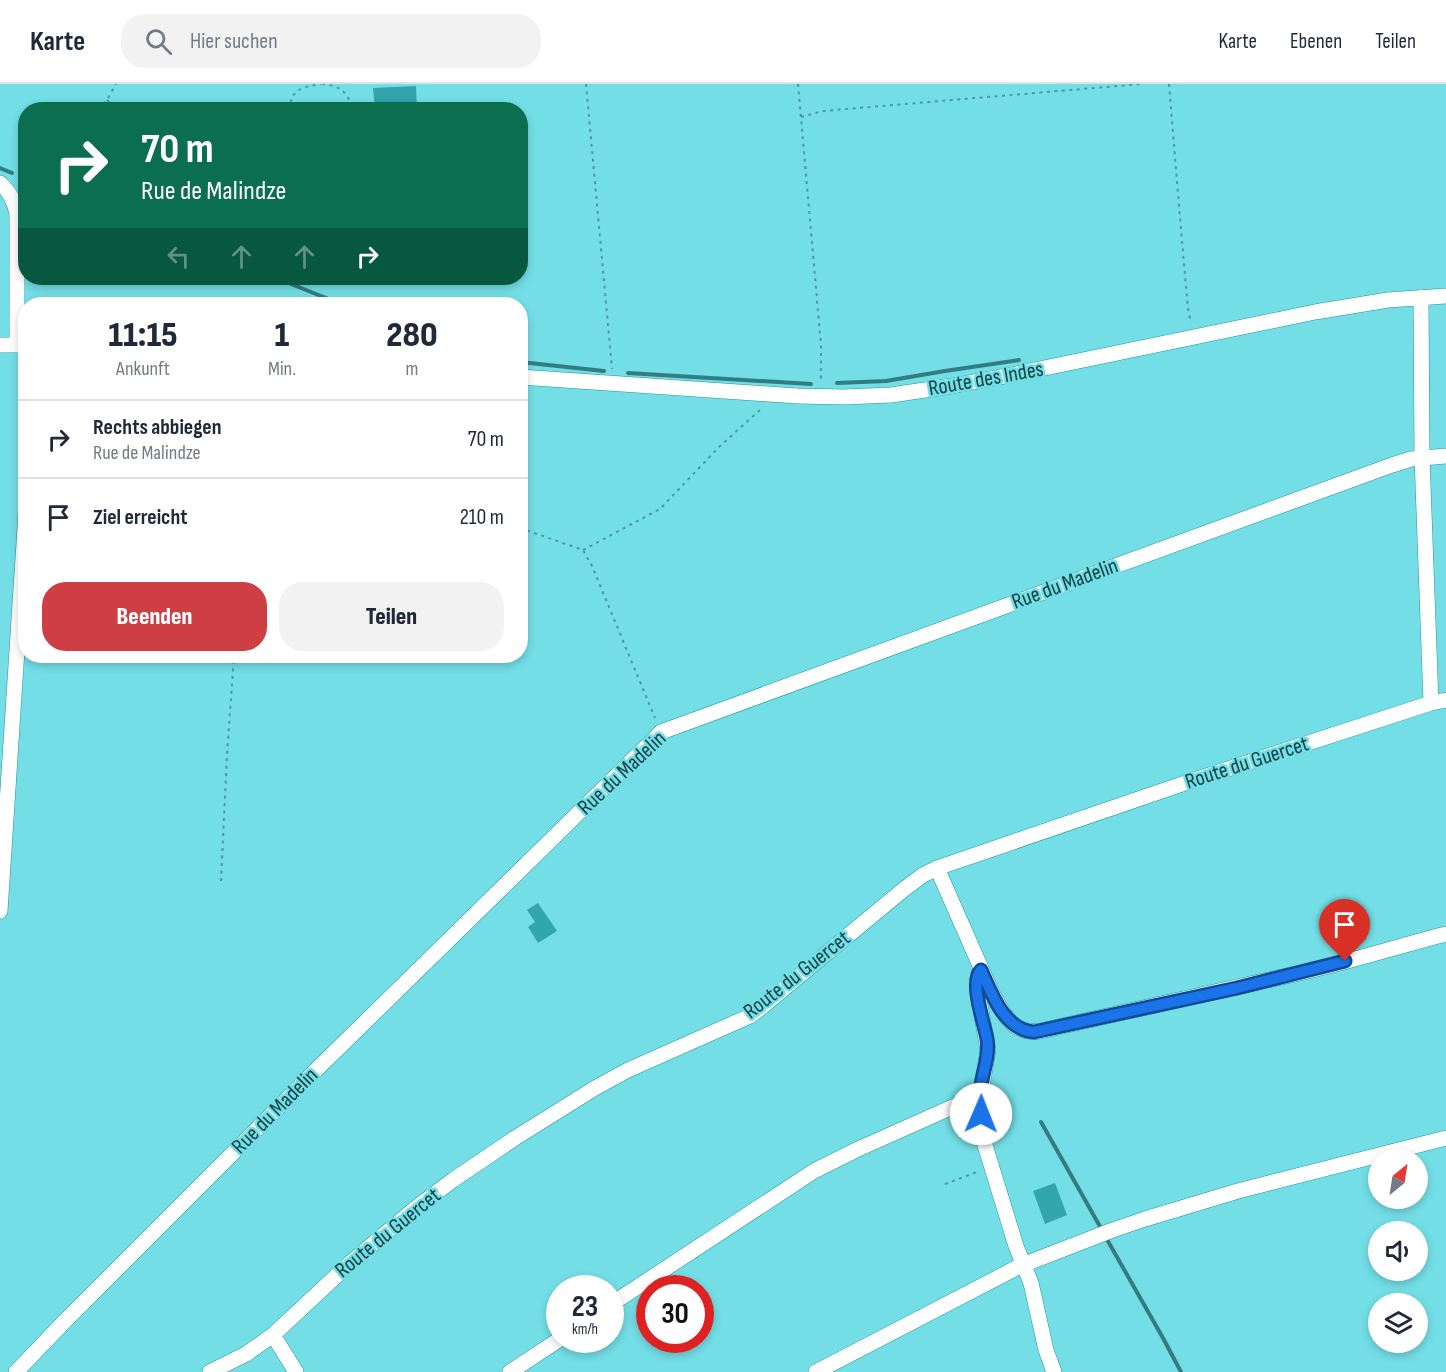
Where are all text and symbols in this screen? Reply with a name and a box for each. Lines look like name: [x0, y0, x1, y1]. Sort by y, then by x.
search box: [121, 14, 541, 68]
text: Karte: [30, 25, 85, 58]
icon: search: [142, 25, 175, 58]
text: Hier suchen: [190, 28, 278, 55]
text: Karte: [1219, 29, 1257, 54]
text: Ebenen: [1290, 29, 1342, 54]
text: Teilen: [1375, 29, 1416, 54]
text: 70 m: [141, 124, 214, 175]
icon: right: [42, 126, 120, 204]
text: Rue de Malindze: [141, 175, 286, 207]
icon: left: [162, 240, 195, 273]
icon: ahead: [225, 240, 258, 273]
icon: ahead: [288, 240, 321, 273]
icon: right: [351, 240, 384, 273]
text: 11:15: [108, 314, 178, 357]
text: 1: [275, 314, 289, 357]
text: 280: [386, 314, 438, 357]
street label: Route des Indes: [926, 356, 1046, 402]
text: Ankunft: [116, 357, 170, 381]
text: Min.: [268, 357, 296, 381]
text: m: [406, 357, 418, 381]
text: Rechts abbiegen: [93, 414, 222, 441]
icon: right: [42, 423, 75, 456]
text: 70 m: [468, 426, 504, 453]
text: Rue de Malindze: [93, 441, 201, 465]
icon: arrive: [42, 501, 75, 534]
text: Ziel erreicht: [93, 504, 188, 531]
text: 210 m: [460, 504, 504, 531]
street label: Rue du Madelin: [1008, 552, 1122, 616]
button: Beenden: [42, 582, 267, 651]
button: Teilen: [279, 582, 504, 651]
street label: Rue du Madelin: [572, 725, 672, 821]
street label: Route du Guercet: [1182, 730, 1312, 796]
pin: [1319, 899, 1370, 961]
icon: arrive: [1328, 908, 1361, 941]
street label: Route du Guercet: [738, 925, 856, 1025]
street label: Rue du Madelin: [226, 1062, 324, 1160]
position arrow: [949, 1082, 1013, 1146]
north arrow: [1368, 1149, 1428, 1209]
map controls: [1368, 1149, 1428, 1353]
street label: Route du Guercet: [330, 1182, 447, 1284]
button: sound: [1368, 1221, 1428, 1281]
speed limit sign: 30: [636, 1275, 714, 1353]
text: 23: [572, 1289, 598, 1325]
button: layers: [1368, 1293, 1428, 1353]
text: km/h: [572, 1320, 598, 1339]

